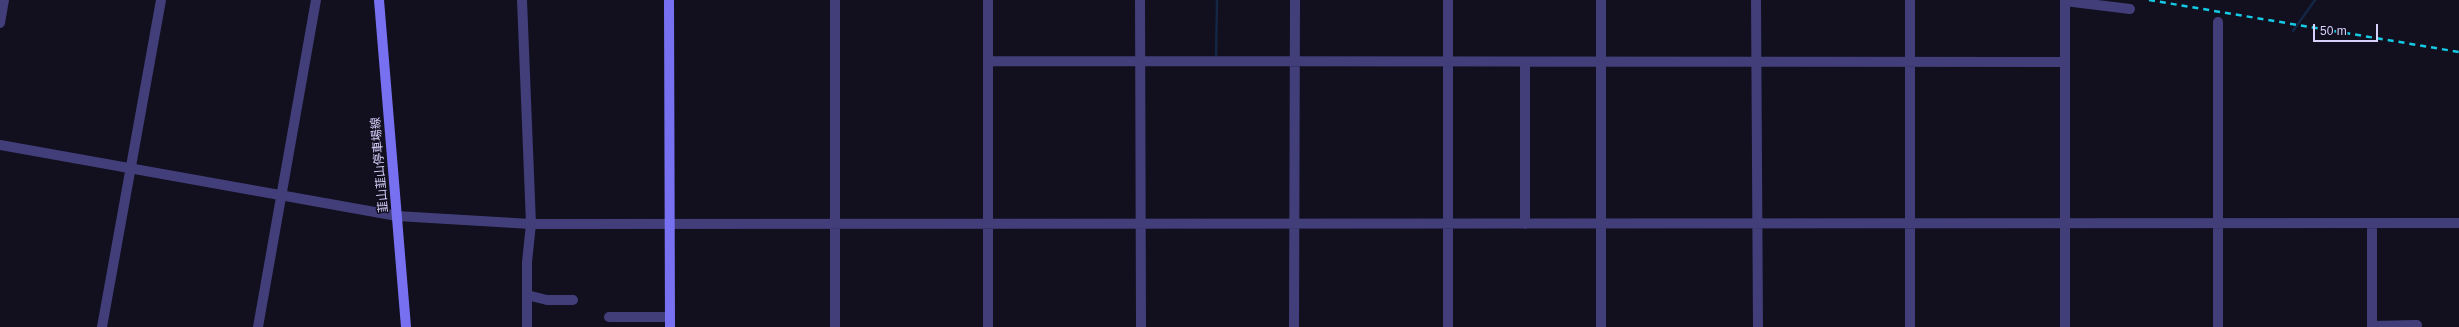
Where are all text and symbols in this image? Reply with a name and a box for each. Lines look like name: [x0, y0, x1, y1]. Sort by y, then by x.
scale bar: [2315, 16, 2380, 42]
text: 50 m: [2320, 24, 2347, 38]
street label: 韮山韮山停車場線: [369, 117, 391, 213]

